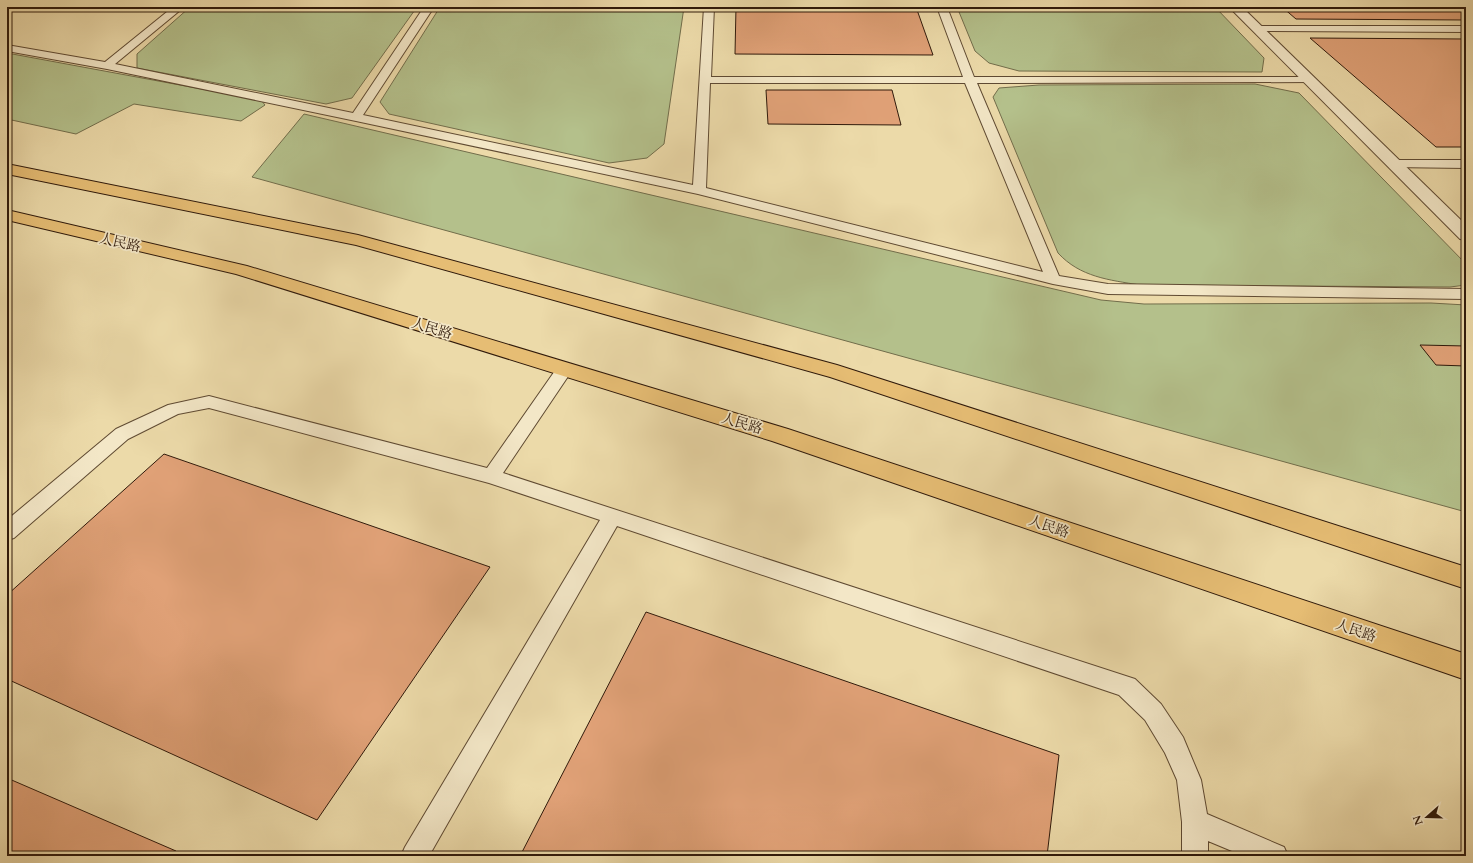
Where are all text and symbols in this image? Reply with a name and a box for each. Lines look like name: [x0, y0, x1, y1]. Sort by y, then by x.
street label: 人民路: [97, 229, 142, 256]
street label: 人民路: [409, 313, 455, 344]
street label: 人民路: [719, 408, 765, 439]
street label: 人民路: [1026, 511, 1072, 542]
street label: 人民路: [1333, 615, 1379, 646]
north arrow: [1407, 797, 1447, 837]
text: N: [1409, 813, 1427, 827]

